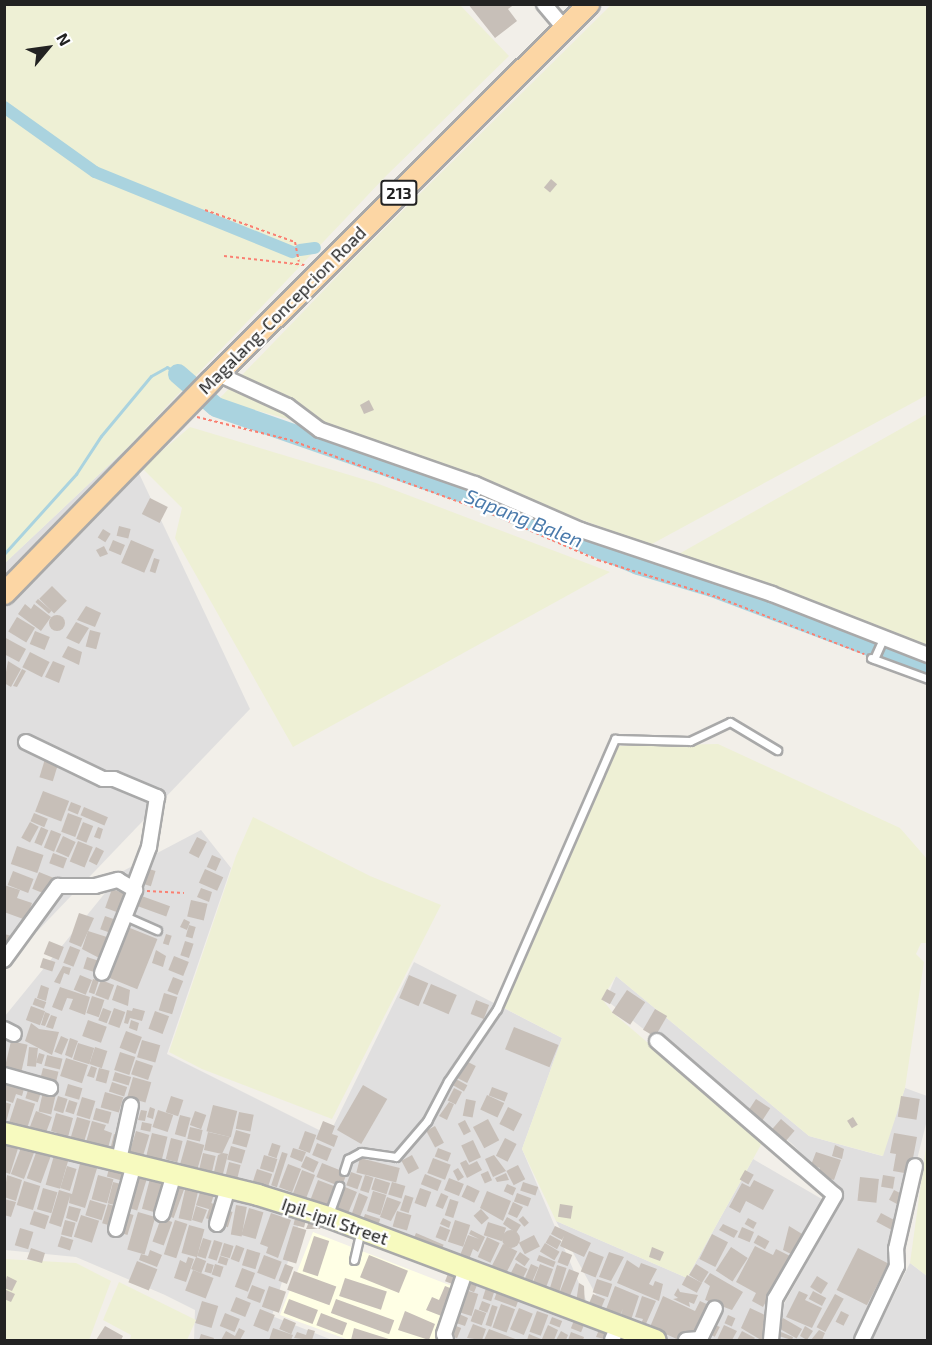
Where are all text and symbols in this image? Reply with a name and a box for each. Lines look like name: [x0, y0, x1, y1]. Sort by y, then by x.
north arrow: [18, 18, 78, 78]
text: N: [53, 29, 75, 49]
road number: 213: [380, 180, 418, 206]
street label: Magalang-Concepcion Road: [194, 222, 370, 398]
water label: Sapang Balen: [462, 483, 586, 553]
street label: Ipil-ipil Street: [279, 1193, 391, 1249]

